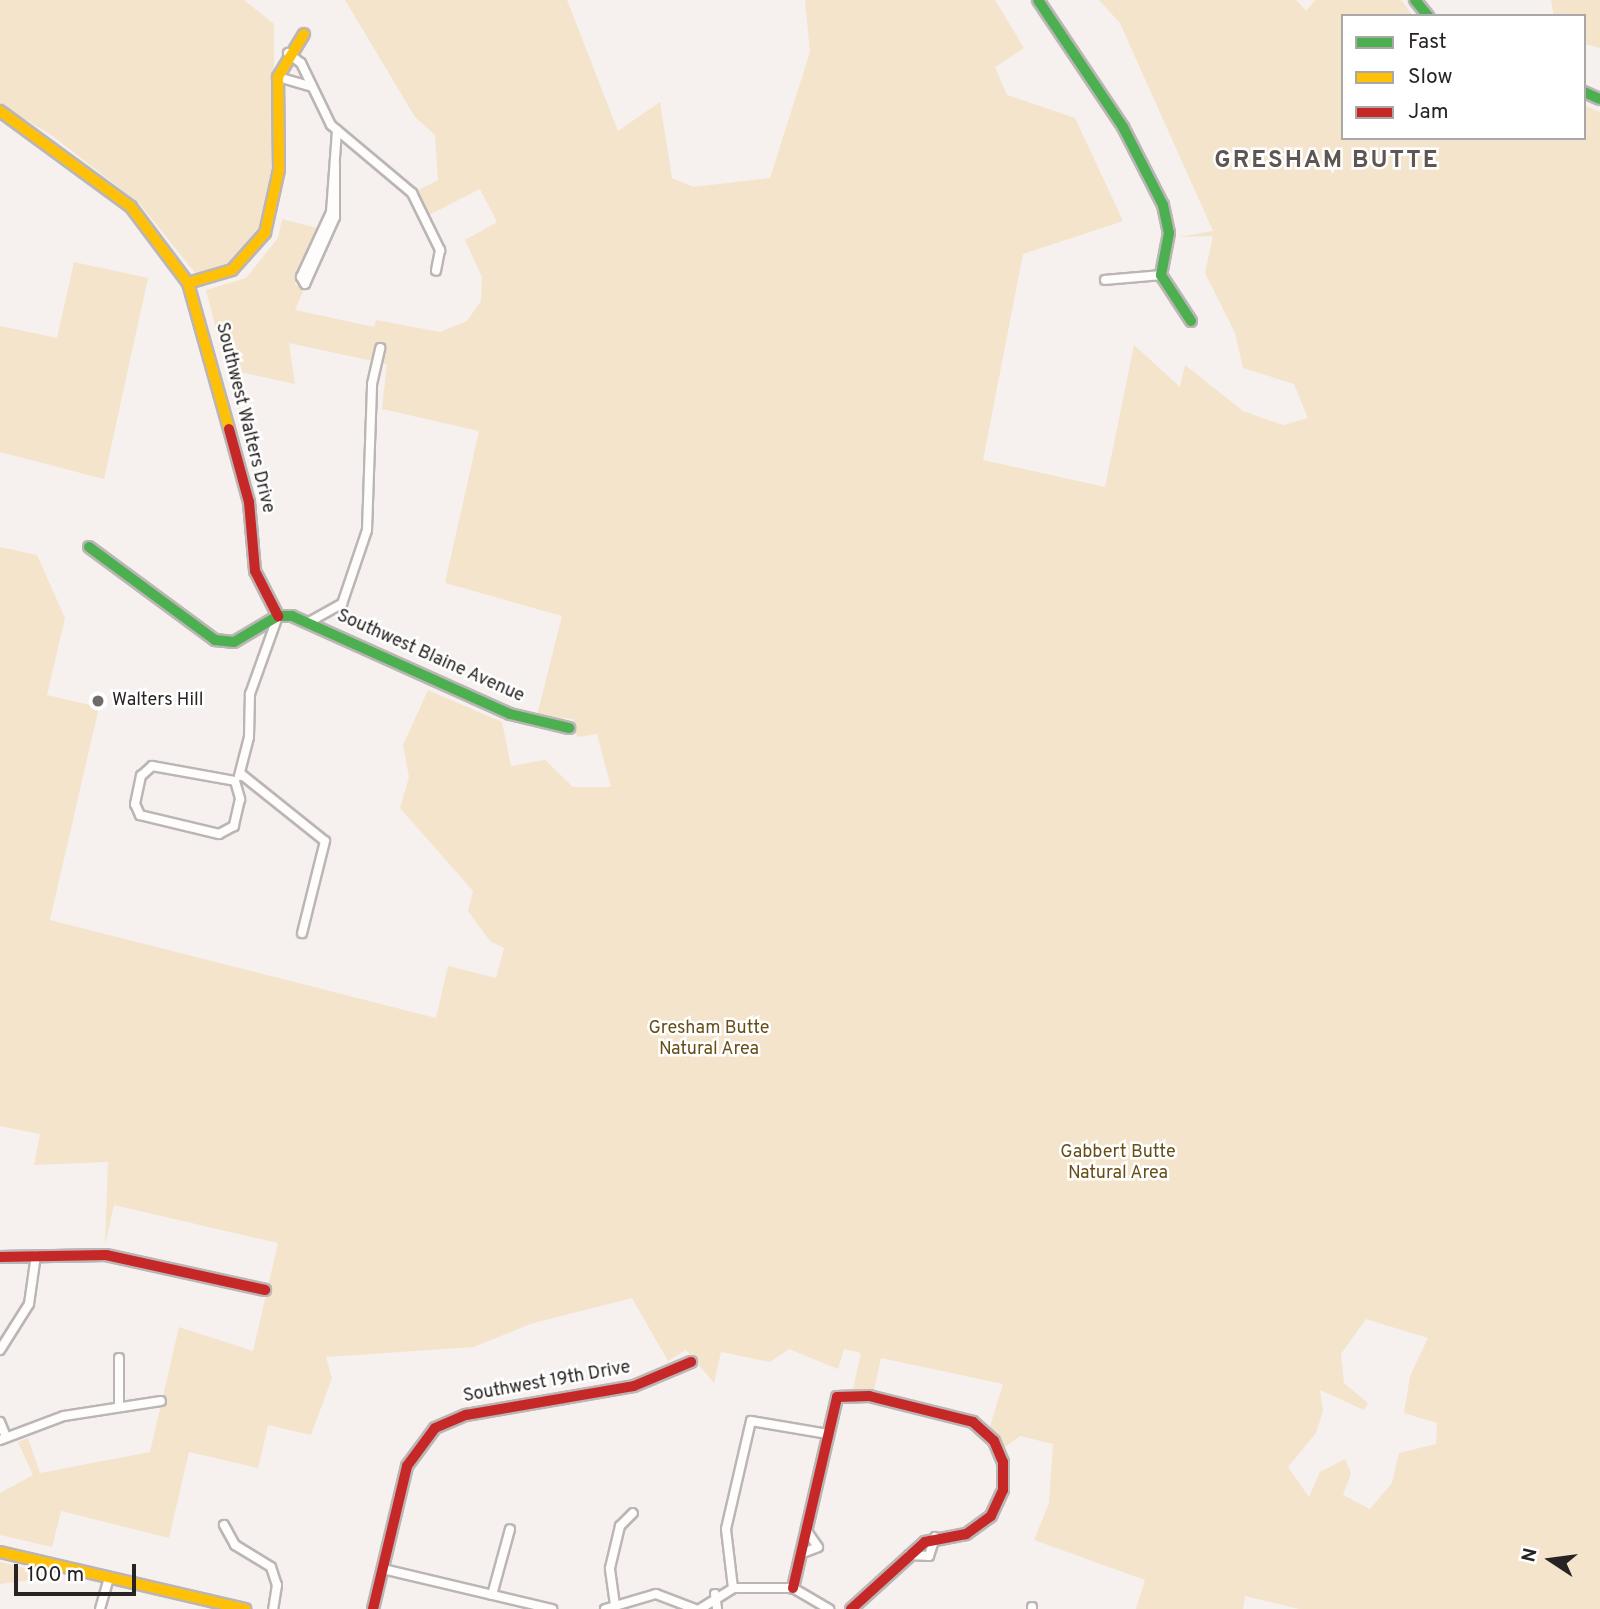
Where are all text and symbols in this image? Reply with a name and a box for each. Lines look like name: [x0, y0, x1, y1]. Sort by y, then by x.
legend: [1341, 14, 1586, 140]
text: Fast: [1408, 29, 1447, 56]
text: Slow: [1408, 64, 1453, 91]
text: Jam: [1408, 99, 1449, 126]
district label: GRESHAM BUTTE: [1216, 148, 1438, 176]
street label: Southwest Walters Drive: [210, 320, 278, 516]
street label: Southwest Blaine Avenue: [333, 606, 527, 708]
place label: Walters Hill: [112, 690, 203, 712]
marker: Walters Hill: [90, 693, 106, 709]
park label: Gresham Butte Natural Area: [648, 1019, 770, 1062]
park label: Gabbert Butte Natural Area: [1060, 1143, 1176, 1186]
street label: Southwest 19th Drive: [462, 1358, 632, 1408]
north arrow: [1516, 1525, 1586, 1595]
text: N: [1517, 1546, 1544, 1565]
scale bar: [18, 1550, 140, 1594]
text: 100 m: [27, 1562, 84, 1589]

